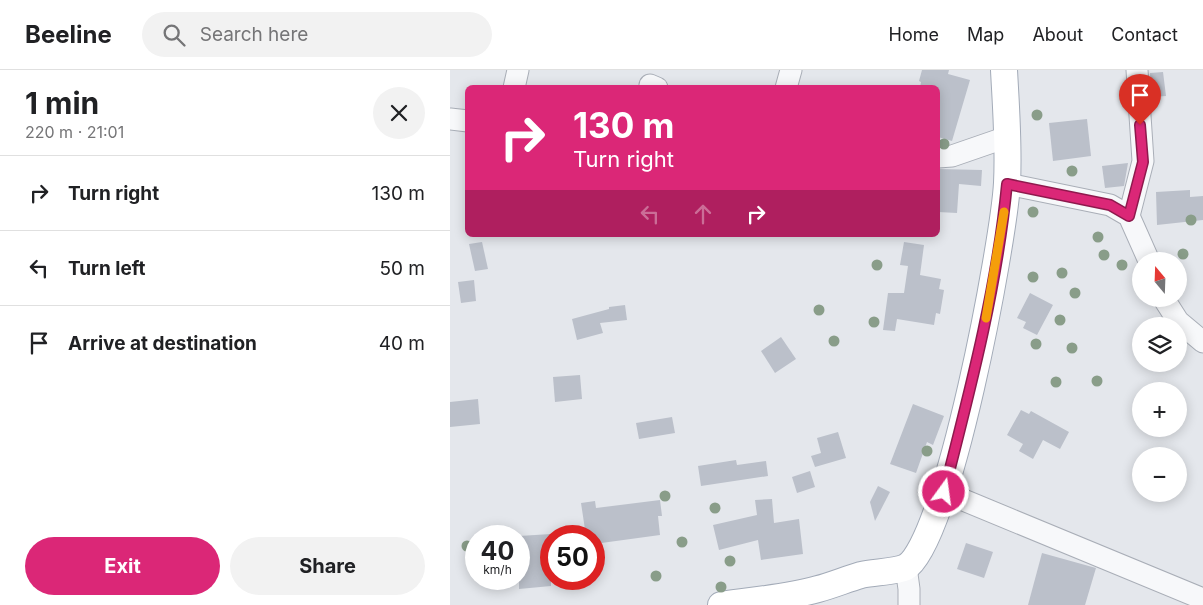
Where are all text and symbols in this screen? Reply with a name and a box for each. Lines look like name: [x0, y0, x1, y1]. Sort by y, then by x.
search box: [142, 12, 492, 57]
text: Beeline: [25, 20, 112, 49]
icon: search: [160, 21, 188, 49]
text: Search here: [200, 23, 308, 46]
text: Home: [889, 24, 939, 45]
text: Map: [967, 24, 1004, 45]
text: About: [1032, 24, 1083, 45]
text: Contact: [1111, 24, 1178, 45]
pin: [1119, 74, 1161, 125]
icon: arrive: [1126, 81, 1154, 109]
text: 1 min: [25, 85, 99, 121]
button: close: [373, 87, 425, 139]
text: 130 m: [573, 104, 675, 146]
icon: right: [490, 105, 555, 170]
text: 220 m · 21:01: [25, 122, 124, 142]
text: Turn right: [573, 146, 674, 172]
icon: right: [25, 179, 53, 207]
text: Turn right: [68, 182, 159, 205]
text: 130 m: [372, 182, 425, 205]
icon: left: [636, 200, 664, 228]
icon: ahead: [689, 200, 717, 228]
icon: right: [742, 200, 770, 228]
north arrow: [1132, 252, 1188, 308]
map controls: [1132, 252, 1187, 502]
icon: left: [25, 254, 53, 282]
text: Turn left: [68, 257, 146, 280]
text: 50 m: [379, 257, 425, 280]
button: layers: [1132, 317, 1187, 372]
icon: arrive: [25, 329, 53, 357]
text: Arrive at destination: [68, 332, 257, 355]
text: 40 m: [379, 332, 425, 355]
button: +: [1132, 382, 1187, 437]
button: −: [1132, 447, 1187, 502]
position arrow: [917, 465, 969, 517]
speed limit sign: 50: [540, 525, 605, 590]
text: 40: [481, 536, 514, 566]
button: Exit: [25, 537, 220, 595]
button: Share: [230, 537, 425, 595]
text: km/h: [483, 562, 512, 577]

